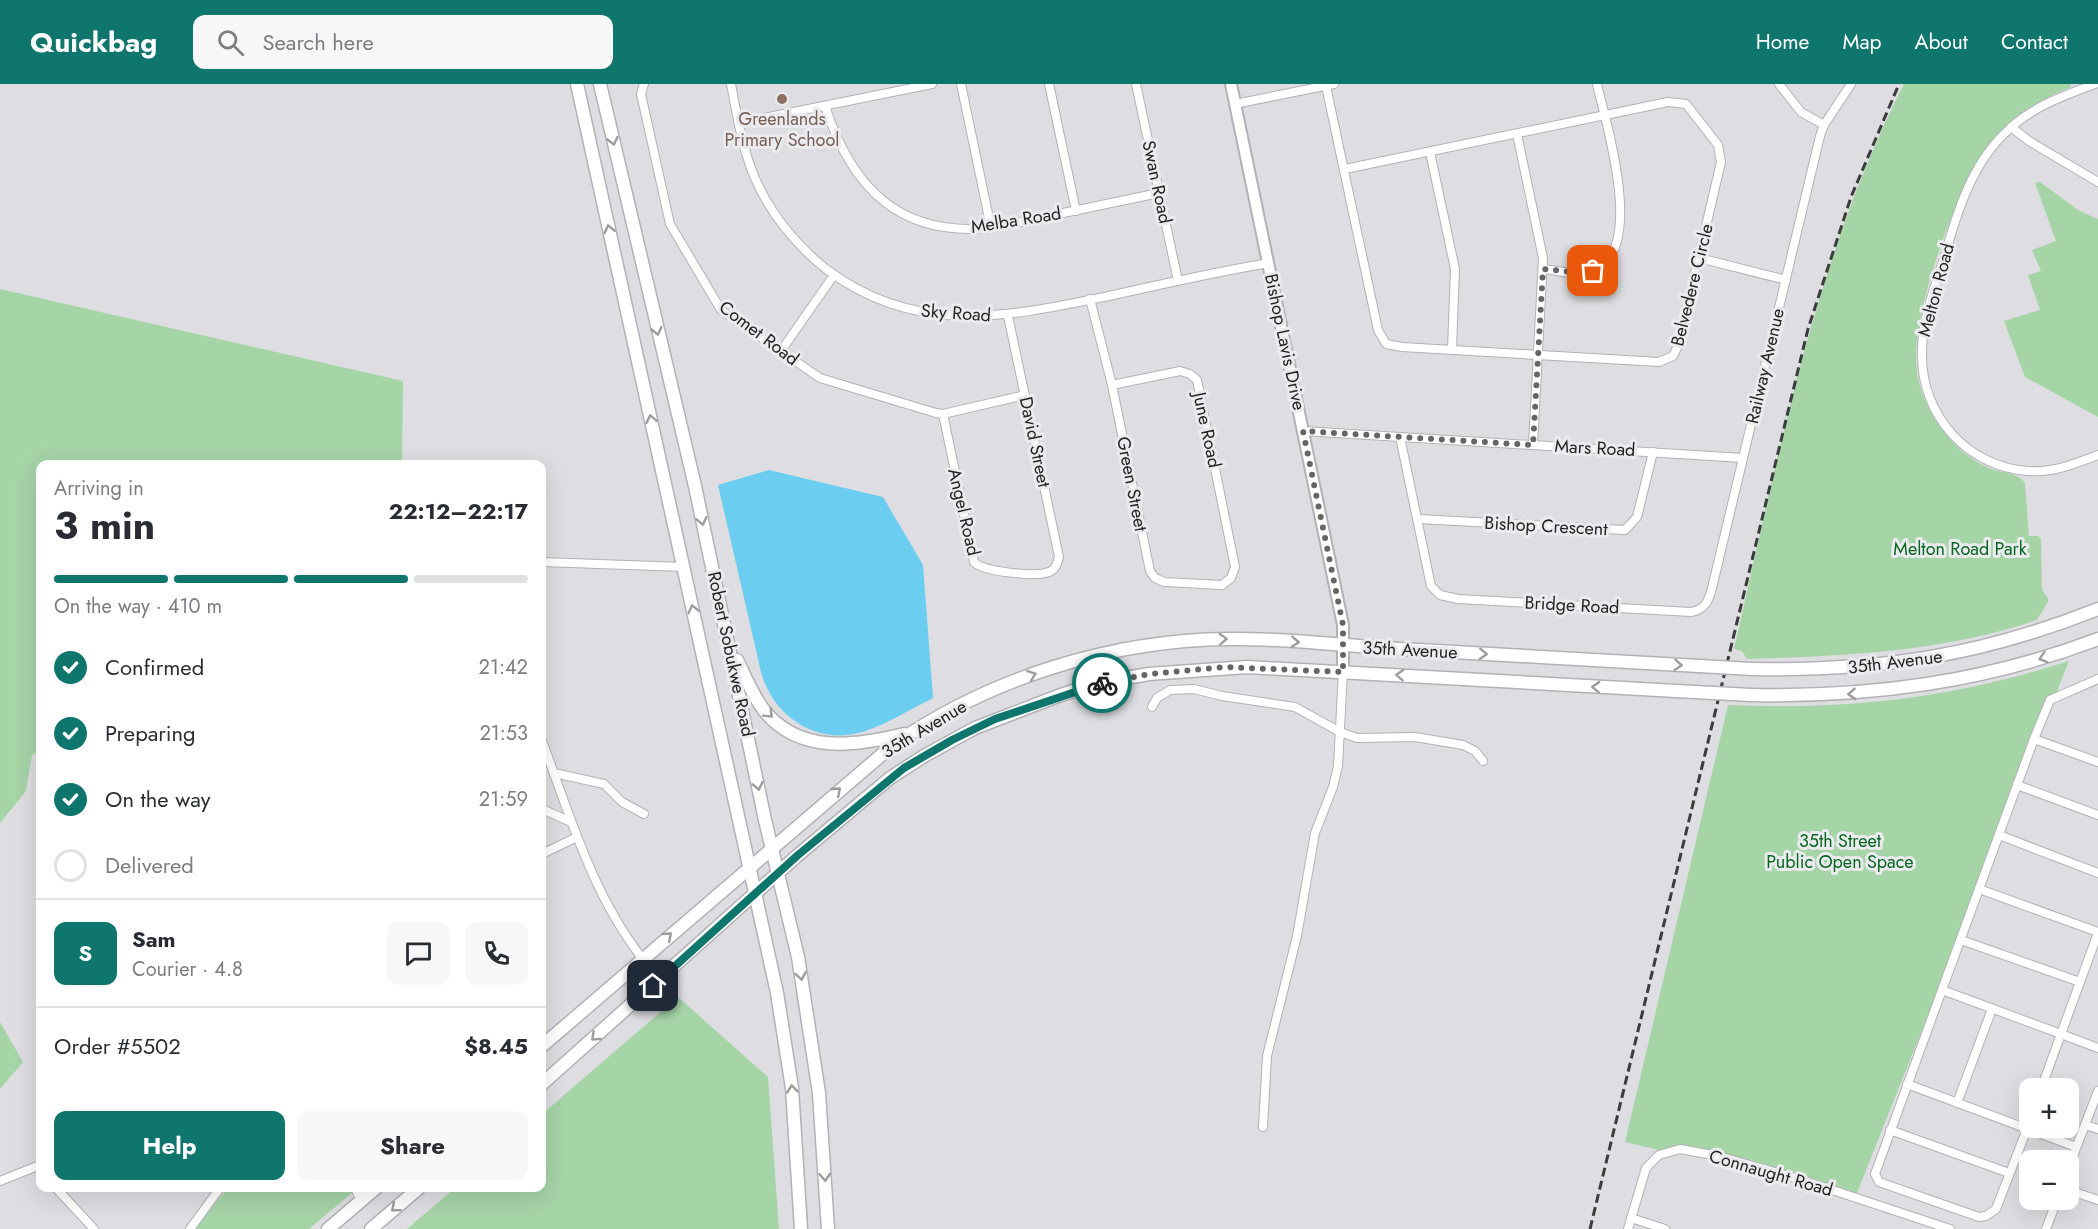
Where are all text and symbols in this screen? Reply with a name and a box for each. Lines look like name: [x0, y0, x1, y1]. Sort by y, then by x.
search box: [193, 15, 613, 69]
text: Quickbag: [30, 22, 157, 63]
icon: search: [214, 26, 247, 59]
text: Search here: [262, 26, 374, 58]
text: Home: [1756, 27, 1809, 57]
text: Map: [1842, 27, 1882, 57]
text: About: [1915, 27, 1968, 57]
text: Contact: [2001, 27, 2068, 57]
marker: Greenlands Primary School: [775, 92, 789, 106]
place label: Greenlands Primary School: [725, 106, 839, 153]
one-way arrow: [606, 136, 619, 146]
street label: Swan Road: [1136, 138, 1178, 226]
street label: Melba Road: [969, 200, 1063, 240]
street label: Belvedere Circle: [1664, 221, 1720, 349]
one-way arrow: [603, 224, 616, 234]
street label: Melton Road: [1911, 240, 1961, 340]
pin: [1567, 245, 1618, 296]
icon: bag: [1576, 254, 1609, 287]
street label: Bishop Lavis Drive: [1258, 271, 1312, 413]
street label: Comet Road: [714, 294, 804, 372]
street label: Sky Road: [920, 298, 992, 328]
street label: Railway Avenue: [1739, 306, 1791, 426]
one-way arrow: [650, 326, 663, 336]
street label: June Road: [1186, 388, 1228, 470]
street label: David Street: [1013, 394, 1057, 490]
one-way arrow: [646, 414, 659, 424]
street label: Mars Road: [1554, 433, 1636, 463]
street label: Green Street: [1110, 434, 1154, 534]
street label: Angel Road: [941, 466, 987, 558]
text: Arriving in: [54, 474, 144, 503]
text: 22:12–22:17: [389, 495, 528, 527]
text: 3 min: [54, 497, 155, 554]
street label: Bishop Crescent: [1484, 510, 1609, 542]
one-way arrow: [695, 516, 708, 526]
park label: Melton Road Park: [1893, 536, 2027, 562]
street label: Robert Sobukwe Road: [701, 569, 761, 739]
street label: Bridge Road: [1524, 590, 1620, 620]
text: On the way · 410 m: [54, 592, 222, 621]
one-way arrow: [688, 604, 701, 614]
one-way arrow: [1219, 633, 1228, 645]
one-way arrow: [1291, 635, 1300, 648]
street label: 35th Avenue: [1362, 635, 1458, 665]
street label: 35th Avenue: [1846, 643, 1944, 681]
one-way arrow: [1479, 647, 1488, 660]
icon: check: [54, 651, 87, 684]
text: Confirmed: [105, 651, 204, 683]
one-way arrow: [2038, 651, 2049, 663]
text: 21:42: [479, 653, 528, 682]
courier: [1072, 653, 1132, 713]
one-way arrow: [1673, 658, 1682, 671]
icon: bike: [1086, 667, 1119, 700]
one-way arrow: [1396, 668, 1405, 681]
one-way arrow: [1027, 670, 1037, 683]
one-way arrow: [1592, 680, 1601, 693]
one-way arrow: [1847, 687, 1856, 700]
street label: 35th Avenue: [876, 693, 972, 765]
one-way arrow: [762, 708, 773, 718]
icon: check: [54, 717, 87, 750]
text: Preparing: [105, 717, 196, 749]
text: 21:53: [479, 719, 528, 748]
one-way arrow: [751, 780, 764, 790]
icon: check: [54, 783, 87, 816]
text: On the way: [105, 783, 210, 815]
text: 21:59: [479, 785, 528, 814]
one-way arrow: [830, 787, 841, 798]
park label: 35th Street Public Open Space: [1766, 828, 1914, 875]
text: Delivered: [105, 849, 194, 881]
button: chat: [387, 922, 450, 985]
button: phone: [465, 922, 528, 985]
text: Sam: [132, 923, 176, 955]
one-way arrow: [661, 932, 672, 943]
text: S: [79, 937, 92, 969]
text: Courier · 4.8: [132, 955, 243, 984]
pin: [627, 960, 678, 1011]
icon: home: [636, 969, 669, 1002]
one-way arrow: [795, 971, 807, 980]
text: Order #5502: [54, 1030, 181, 1062]
text: $8.45: [464, 1030, 528, 1062]
one-way arrow: [591, 1030, 602, 1041]
map controls: [2019, 1078, 2079, 1210]
button: +: [2019, 1078, 2079, 1138]
one-way arrow: [786, 1085, 799, 1094]
button: Help: [54, 1111, 285, 1180]
button: Share: [297, 1111, 528, 1180]
street label: Connaught Road: [1706, 1143, 1836, 1203]
button: −: [2019, 1150, 2079, 1210]
one-way arrow: [818, 1172, 831, 1181]
one-way arrow: [391, 1201, 402, 1212]

